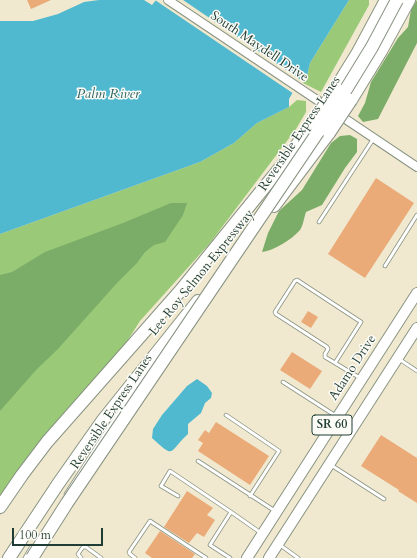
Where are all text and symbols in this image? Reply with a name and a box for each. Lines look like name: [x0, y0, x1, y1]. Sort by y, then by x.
street label: South Maydell Drive: [207, 9, 311, 85]
street label: Reversible Express Lanes: [256, 74, 344, 194]
water label: Palm River: [76, 87, 140, 103]
street label: Lee Roy Selmon Expressway: [146, 207, 258, 339]
street label: Adamo Drive: [326, 332, 380, 404]
street label: Reversible Express Lanes: [68, 352, 156, 472]
road number: SR 60: [312, 415, 352, 435]
scale bar: [14, 520, 105, 546]
text: 100 m: [19, 527, 51, 543]

